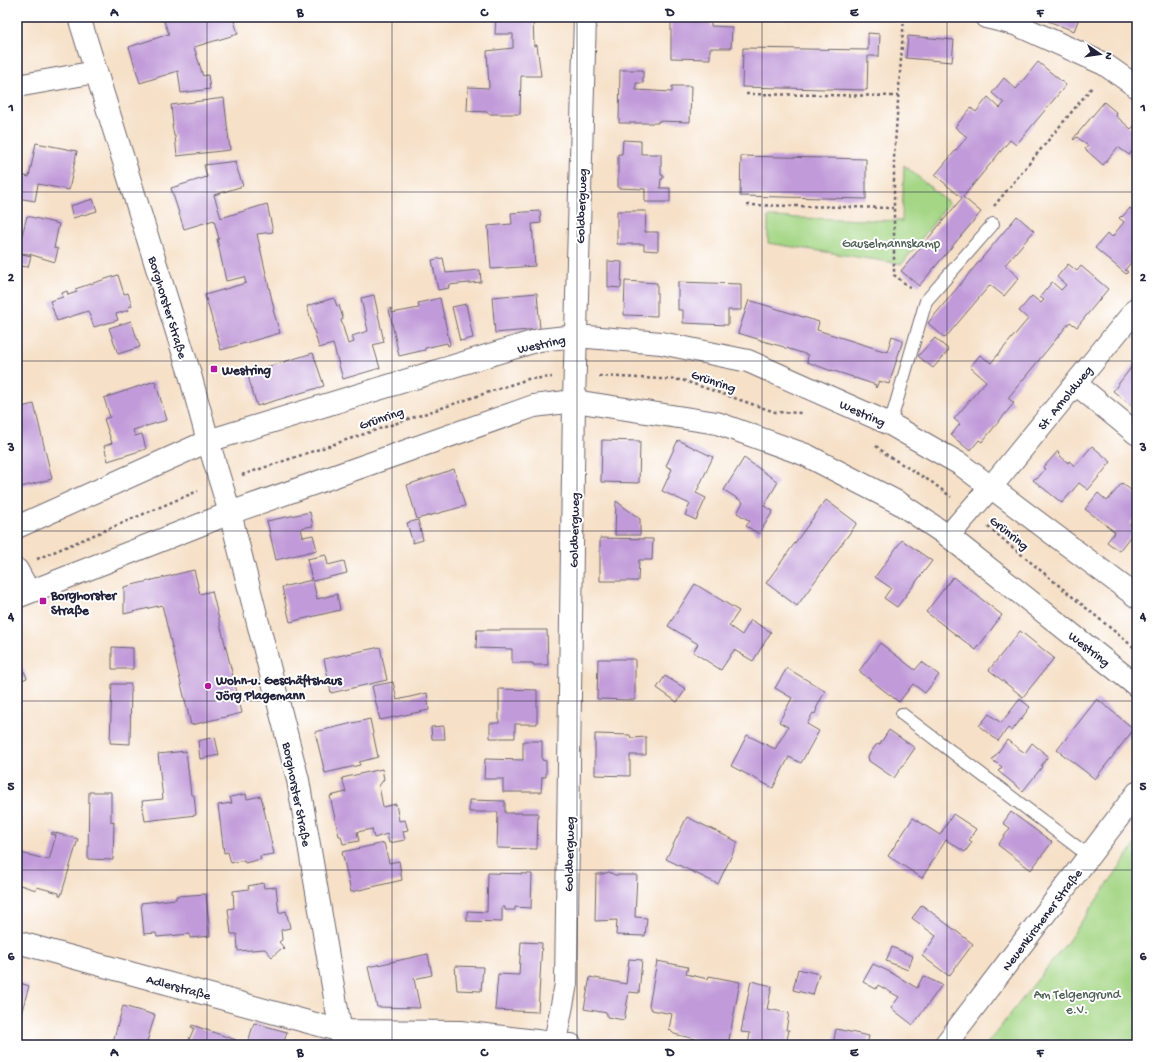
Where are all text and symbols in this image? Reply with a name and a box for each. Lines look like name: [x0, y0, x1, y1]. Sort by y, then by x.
text: A: [109, 6, 119, 21]
text: B: [296, 6, 305, 21]
text: C: [479, 6, 489, 21]
text: D: [665, 6, 675, 21]
text: E: [850, 6, 859, 21]
text: F: [1036, 6, 1045, 21]
north arrow: [1080, 34, 1120, 74]
text: N: [1101, 51, 1114, 61]
text: 1: [7, 101, 14, 116]
text: 1: [1139, 101, 1146, 116]
street label: Goldbergweg: [574, 168, 591, 244]
park label: Gauselmannskamp: [842, 237, 941, 252]
street label: Borghorster Straße: [144, 254, 189, 361]
text: 2: [8, 271, 15, 286]
text: 2: [1140, 271, 1147, 286]
street label: Westring: [516, 333, 567, 358]
street label: St. Arnoldweg: [1035, 363, 1096, 434]
marker: Westring: [209, 364, 219, 374]
place label: Westring: [221, 364, 271, 379]
street label: Grünring: [689, 368, 737, 397]
street label: Westring: [837, 397, 887, 431]
street label: Grünring: [358, 405, 406, 434]
text: 3: [7, 441, 15, 456]
text: 3: [1139, 441, 1147, 456]
street label: Goldbergweg: [567, 492, 584, 568]
street label: Grünring: [986, 514, 1031, 554]
place label: Borghorster Straße: [50, 589, 118, 619]
marker: Borghorster Straße: [38, 596, 48, 606]
text: 4: [7, 610, 15, 625]
text: 4: [1139, 610, 1147, 625]
street label: Westring: [1065, 629, 1112, 671]
place label: Wohn-u. Geschäftshaus Jörg Plagemann: [215, 673, 343, 704]
marker: Wohn-u. Geschäftshaus Jörg Plagemann: [203, 681, 213, 691]
street label: Borghorster Straße: [278, 740, 313, 848]
text: 5: [8, 780, 15, 795]
text: 5: [1140, 780, 1147, 795]
street label: Goldbergweg: [562, 816, 579, 892]
street label: Neuenkirchener Straße: [1000, 866, 1086, 974]
text: 6: [8, 950, 15, 965]
text: 6: [1140, 950, 1147, 965]
street label: Adlerstraße: [145, 973, 212, 1004]
park label: Am Telgengrund e.V.: [1034, 988, 1122, 1018]
text: A: [109, 1046, 119, 1061]
text: B: [296, 1046, 305, 1061]
text: C: [479, 1046, 489, 1061]
text: D: [665, 1046, 675, 1061]
text: E: [850, 1046, 859, 1061]
text: F: [1036, 1046, 1045, 1061]

